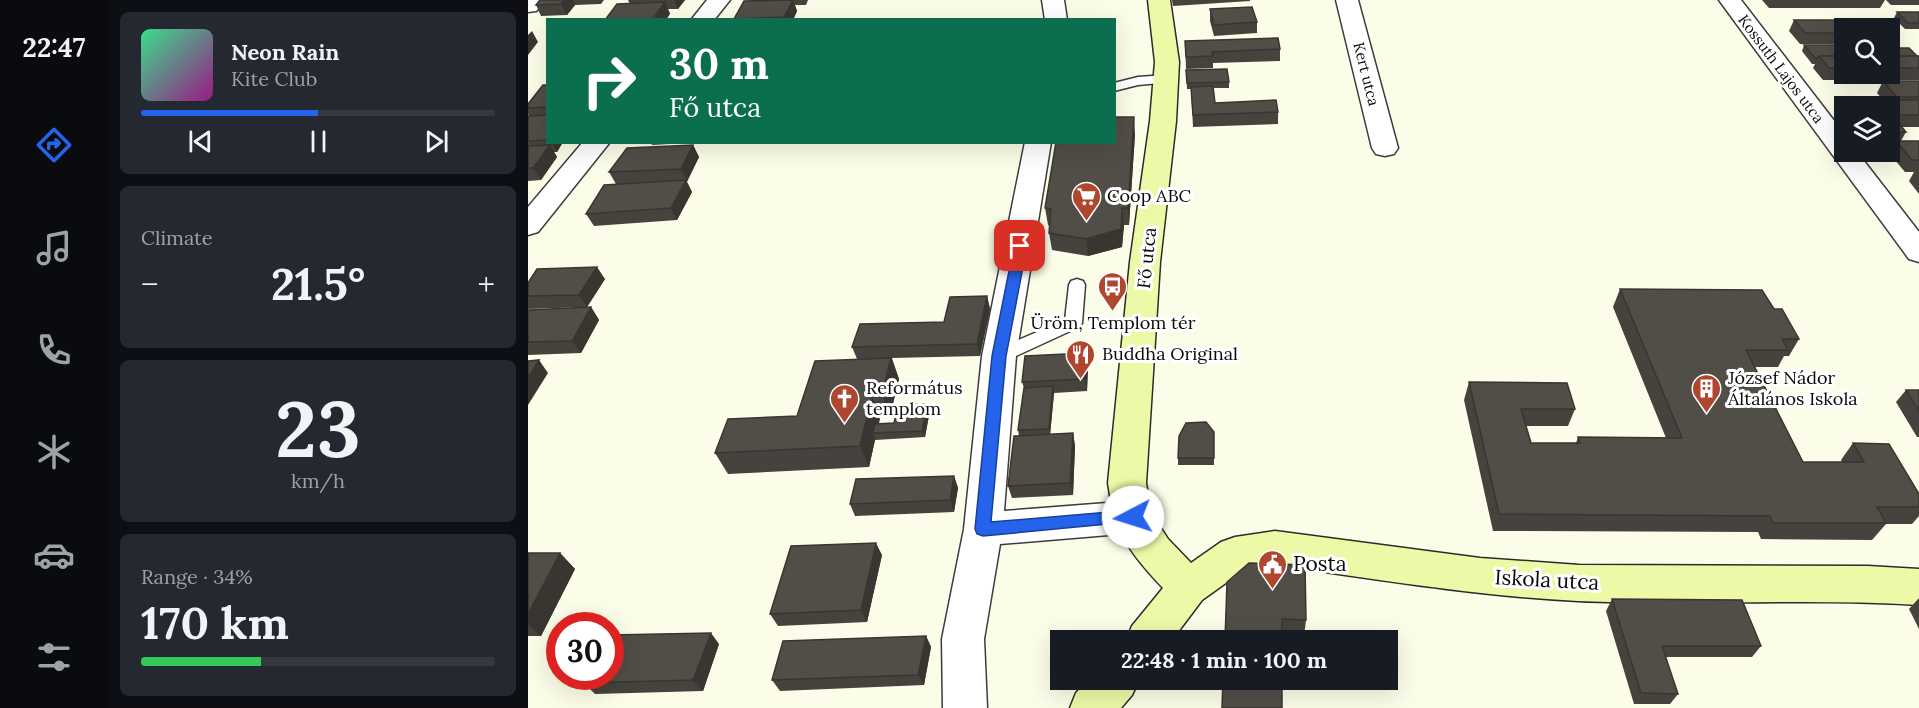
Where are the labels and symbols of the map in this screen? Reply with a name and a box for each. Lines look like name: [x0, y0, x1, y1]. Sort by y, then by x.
street label: Kossuth Lajos utca: [1734, 11, 1829, 127]
street label: Kert utca: [1349, 40, 1384, 108]
supermarket icon: Coop ABC: [1070, 180, 1102, 222]
place label: Coop ABC: [1107, 184, 1192, 207]
pin: [994, 220, 1045, 271]
street label: Fő utca: [1132, 226, 1161, 290]
bus stop icon: Üröm, Templom tér: [1097, 270, 1129, 312]
place label: Üröm, Templom tér: [1030, 311, 1196, 334]
restaurant icon: Buddha Original: [1065, 338, 1097, 380]
place label: Buddha Original: [1102, 342, 1238, 365]
place label: József Nádor Általános Iskola: [1727, 366, 1858, 410]
building icon: József Nádor Általános Iskola: [1691, 372, 1723, 414]
place label: Református templom: [866, 376, 963, 420]
church icon: Református templom: [829, 382, 861, 424]
position arrow: [1101, 485, 1165, 549]
public building icon: Posta: [1256, 548, 1288, 590]
place label: Posta: [1293, 550, 1347, 577]
street label: Iskola utca: [1494, 563, 1600, 596]
speed limit sign: 30: [546, 612, 624, 690]

